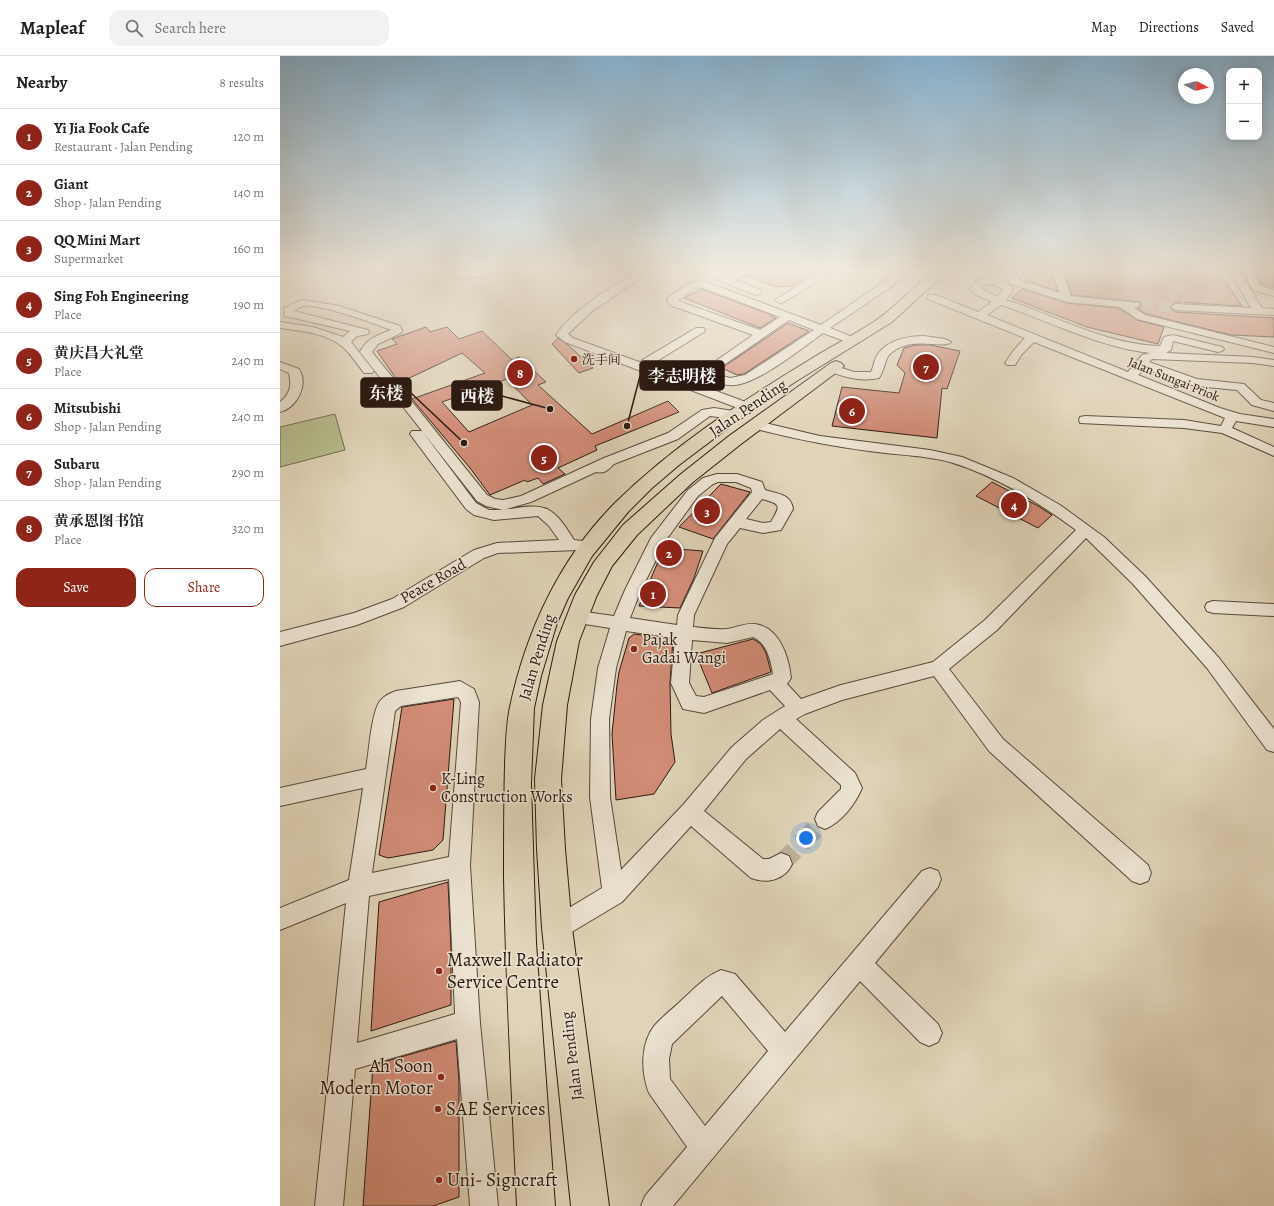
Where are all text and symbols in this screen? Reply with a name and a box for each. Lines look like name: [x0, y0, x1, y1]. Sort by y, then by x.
search box: [109, 10, 389, 46]
text: Mapleaf: [20, 15, 85, 41]
icon: search: [123, 17, 145, 39]
text: Search here: [155, 18, 226, 38]
text: Map: [1091, 18, 1117, 37]
text: Directions: [1139, 18, 1199, 37]
text: Saved: [1221, 18, 1254, 37]
north arrow: [1178, 68, 1214, 104]
map controls: [1226, 68, 1262, 140]
button: +: [1226, 68, 1262, 104]
text: Nearby: [16, 71, 67, 94]
text: 8 results: [220, 74, 264, 91]
button: −: [1226, 104, 1262, 140]
text: Yi Jia Fook Cafe: [54, 118, 150, 138]
text: 1: [27, 128, 31, 145]
text: 120 m: [233, 128, 264, 145]
text: Restaurant · Jalan Pending: [54, 138, 193, 155]
text: Giant: [54, 174, 89, 194]
text: 2: [26, 184, 32, 201]
text: 140 m: [233, 184, 264, 201]
text: Shop · Jalan Pending: [54, 194, 161, 211]
text: QQ Mini Mart: [54, 230, 140, 250]
text: 3: [26, 240, 32, 257]
text: 160 m: [233, 240, 264, 257]
text: Supermarket: [54, 250, 124, 267]
text: Sing Foh Engineering: [54, 286, 189, 306]
text: 4: [26, 296, 32, 313]
text: 190 m: [233, 296, 264, 313]
text: Place: [54, 306, 82, 323]
text: 黄庆昌大礼堂: [54, 343, 144, 363]
place label: 洗手间: [582, 351, 621, 368]
text: 5: [26, 352, 32, 369]
text: 240 m: [232, 352, 264, 369]
pin: 7: [913, 352, 939, 382]
street label: Jalan Sungai Priok: [1126, 353, 1223, 405]
marker: 洗手间: [569, 354, 579, 364]
pin: 8: [507, 358, 533, 388]
callout: 李志明楼: [640, 361, 724, 390]
text: Place: [54, 363, 82, 380]
text: 李志明楼: [648, 365, 716, 388]
street label: Jalan Pending: [705, 374, 791, 442]
callout: 东楼: [361, 378, 411, 407]
callout: 西楼: [452, 381, 502, 410]
text: 东楼: [369, 382, 403, 405]
text: 西楼: [460, 385, 494, 408]
pin: 6: [839, 396, 865, 426]
text: Mitsubishi: [54, 398, 121, 418]
text: 6: [26, 408, 32, 425]
text: 240 m: [232, 408, 264, 425]
text: Shop · Jalan Pending: [54, 418, 161, 435]
pin: 5: [531, 443, 557, 473]
text: Subaru: [54, 454, 100, 474]
text: 7: [26, 464, 32, 481]
text: 290 m: [232, 464, 264, 481]
text: Shop · Jalan Pending: [54, 474, 161, 491]
pin: 4: [1001, 490, 1027, 520]
pin: 3: [694, 496, 720, 526]
text: 黄承恩图书馆: [54, 511, 144, 531]
text: 8: [26, 520, 32, 537]
text: 320 m: [232, 520, 264, 537]
text: Place: [54, 531, 82, 548]
pin: 2: [656, 538, 682, 568]
street label: Peace Road: [396, 553, 470, 609]
button: Save: [16, 568, 136, 607]
button: Share: [144, 568, 264, 607]
pin: 1: [640, 579, 666, 609]
street label: Jalan Pending: [513, 611, 561, 703]
place label: Pajak Gadai Wangi: [642, 629, 726, 669]
marker: Pajak Gadai Wangi: [629, 644, 639, 654]
place label: K-Ling Construction Works: [441, 768, 573, 808]
marker: K-Ling Construction Works: [428, 783, 438, 793]
your location: [796, 828, 816, 848]
place label: Maxwell Radiator Service Centre: [447, 947, 583, 995]
marker: Maxwell Radiator Service Centre: [434, 966, 444, 976]
street label: Jalan Pending: [556, 1010, 588, 1102]
place label: Ah Soon Modern Motor: [319, 1053, 433, 1101]
marker: Ah Soon Modern Motor: [436, 1072, 446, 1082]
place label: SAE Services: [446, 1096, 546, 1122]
marker: SAE Services: [433, 1104, 443, 1114]
place label: Uni- Signcraft: [447, 1167, 557, 1193]
marker: Uni- Signcraft: [434, 1175, 444, 1185]

